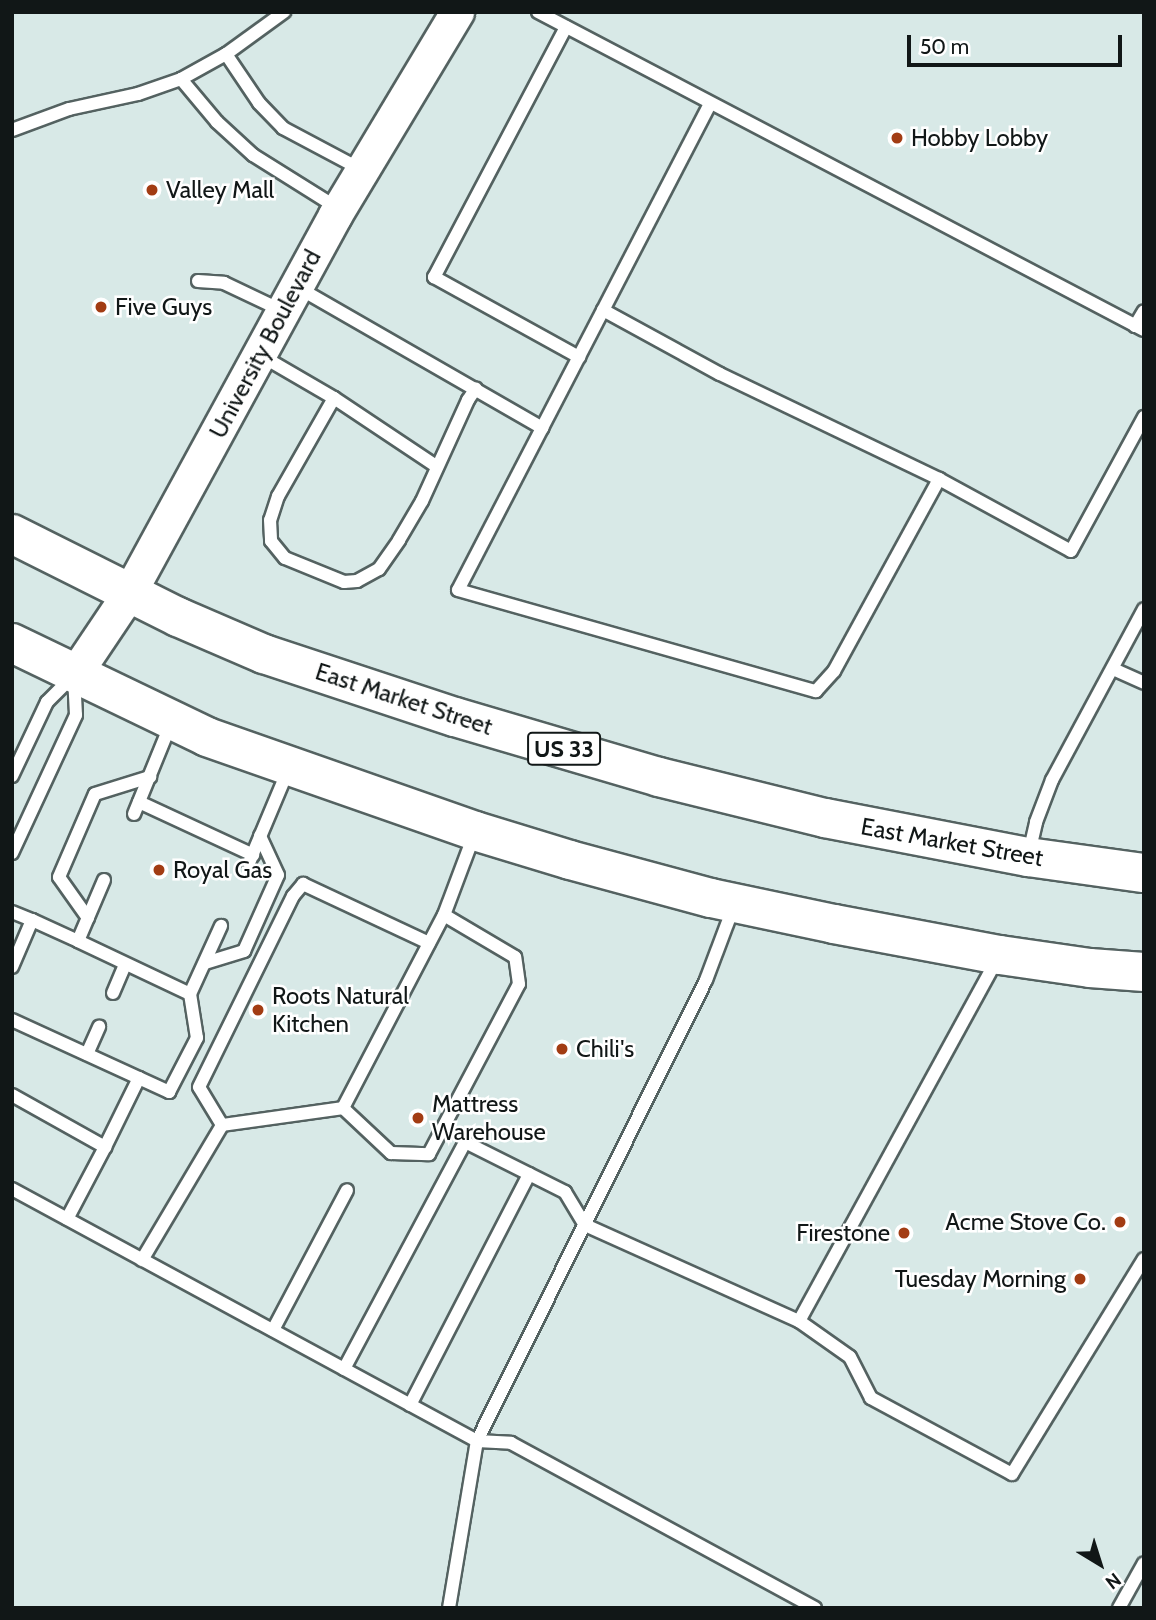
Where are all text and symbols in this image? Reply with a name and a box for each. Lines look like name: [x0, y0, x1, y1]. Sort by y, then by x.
scale bar: [911, 21, 1126, 65]
text: 50 m: [920, 34, 969, 59]
place label: Hobby Lobby: [911, 124, 1048, 152]
marker: Hobby Lobby: [889, 130, 905, 146]
place label: Valley Mall: [166, 176, 274, 204]
marker: Valley Mall: [144, 182, 160, 198]
street label: University Boulevard: [203, 245, 327, 443]
place label: Five Guys: [115, 293, 212, 321]
marker: Five Guys: [93, 299, 109, 315]
street label: East Market Street: [312, 657, 496, 741]
road number: US 33: [526, 730, 602, 768]
street label: East Market Street: [859, 812, 1045, 872]
place label: Royal Gas: [173, 856, 272, 884]
marker: Royal Gas: [151, 862, 167, 878]
place label: Roots Natural Kitchen: [272, 982, 409, 1038]
marker: Roots Natural Kitchen: [250, 1002, 266, 1018]
place label: Chili's: [576, 1035, 634, 1063]
marker: Chili's: [554, 1041, 570, 1057]
place label: Mattress Warehouse: [432, 1090, 546, 1146]
marker: Mattress Warehouse: [410, 1110, 426, 1126]
place label: Acme Stove Co.: [945, 1208, 1106, 1236]
marker: Acme Stove Co.: [1112, 1214, 1128, 1230]
place label: Firestone: [796, 1219, 890, 1247]
marker: Firestone: [896, 1225, 912, 1241]
place label: Tuesday Morning: [895, 1265, 1066, 1293]
marker: Tuesday Morning: [1072, 1271, 1088, 1287]
north arrow: [1065, 1529, 1135, 1599]
text: N: [1101, 1568, 1126, 1594]

